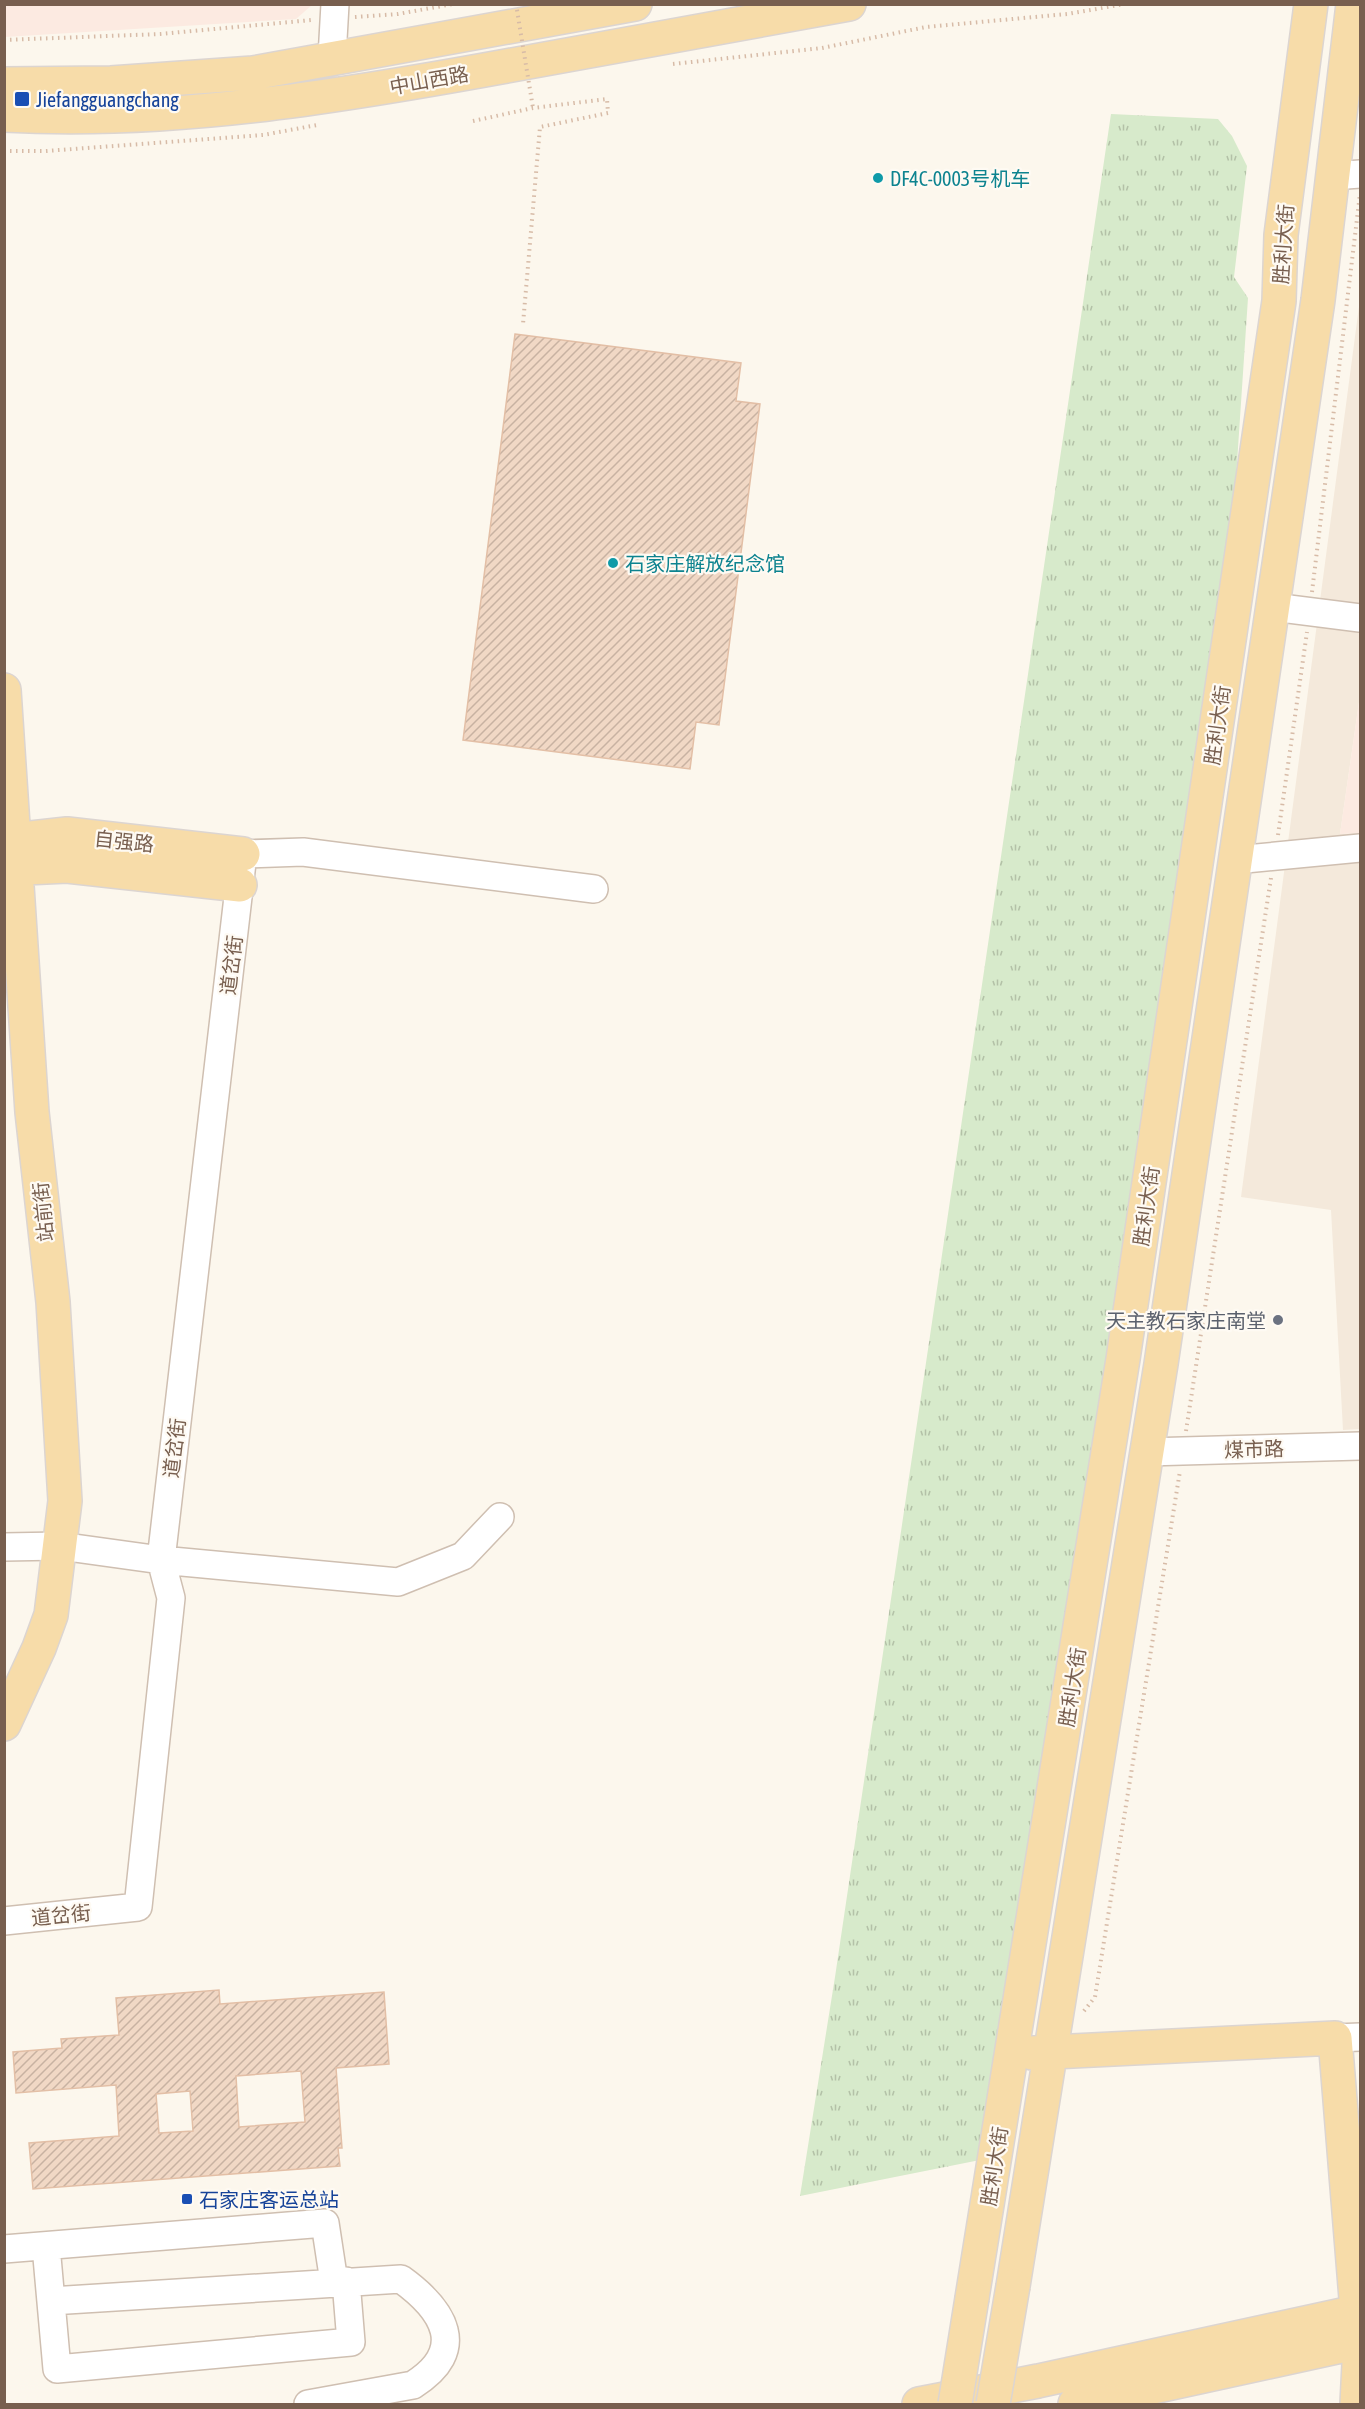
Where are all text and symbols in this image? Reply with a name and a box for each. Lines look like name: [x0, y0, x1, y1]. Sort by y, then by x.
street label: 中山西路: [388, 62, 470, 98]
place label: Jiefangguangchang: [36, 88, 179, 111]
marker: Jiefangguangchang: [13, 90, 31, 108]
place label: DF4C-0003号机车: [890, 167, 1030, 190]
marker: DF4C-0003号机车: [871, 171, 885, 185]
street label: 胜利大街: [1269, 203, 1297, 285]
place label: 石家庄解放纪念馆: [625, 552, 785, 575]
marker: 石家庄解放纪念馆: [606, 556, 620, 570]
street label: 胜利大街: [1200, 684, 1234, 766]
street label: 自强路: [93, 826, 155, 856]
street label: 道岔街: [216, 934, 246, 996]
street label: 胜利大街: [1129, 1165, 1163, 1247]
street label: 站前街: [28, 1181, 58, 1243]
place label: 天主教石家庄南堂: [1106, 1309, 1266, 1332]
marker: 天主教石家庄南堂: [1271, 1313, 1285, 1327]
street label: 道岔街: [159, 1417, 189, 1479]
street label: 煤市路: [1224, 1436, 1284, 1462]
street label: 胜利大街: [1054, 1646, 1090, 1728]
street label: 道岔街: [30, 1900, 92, 1930]
street label: 胜利大街: [976, 2125, 1012, 2207]
place label: 石家庄客运总站: [199, 2188, 339, 2211]
marker: 石家庄客运总站: [180, 2192, 194, 2206]

